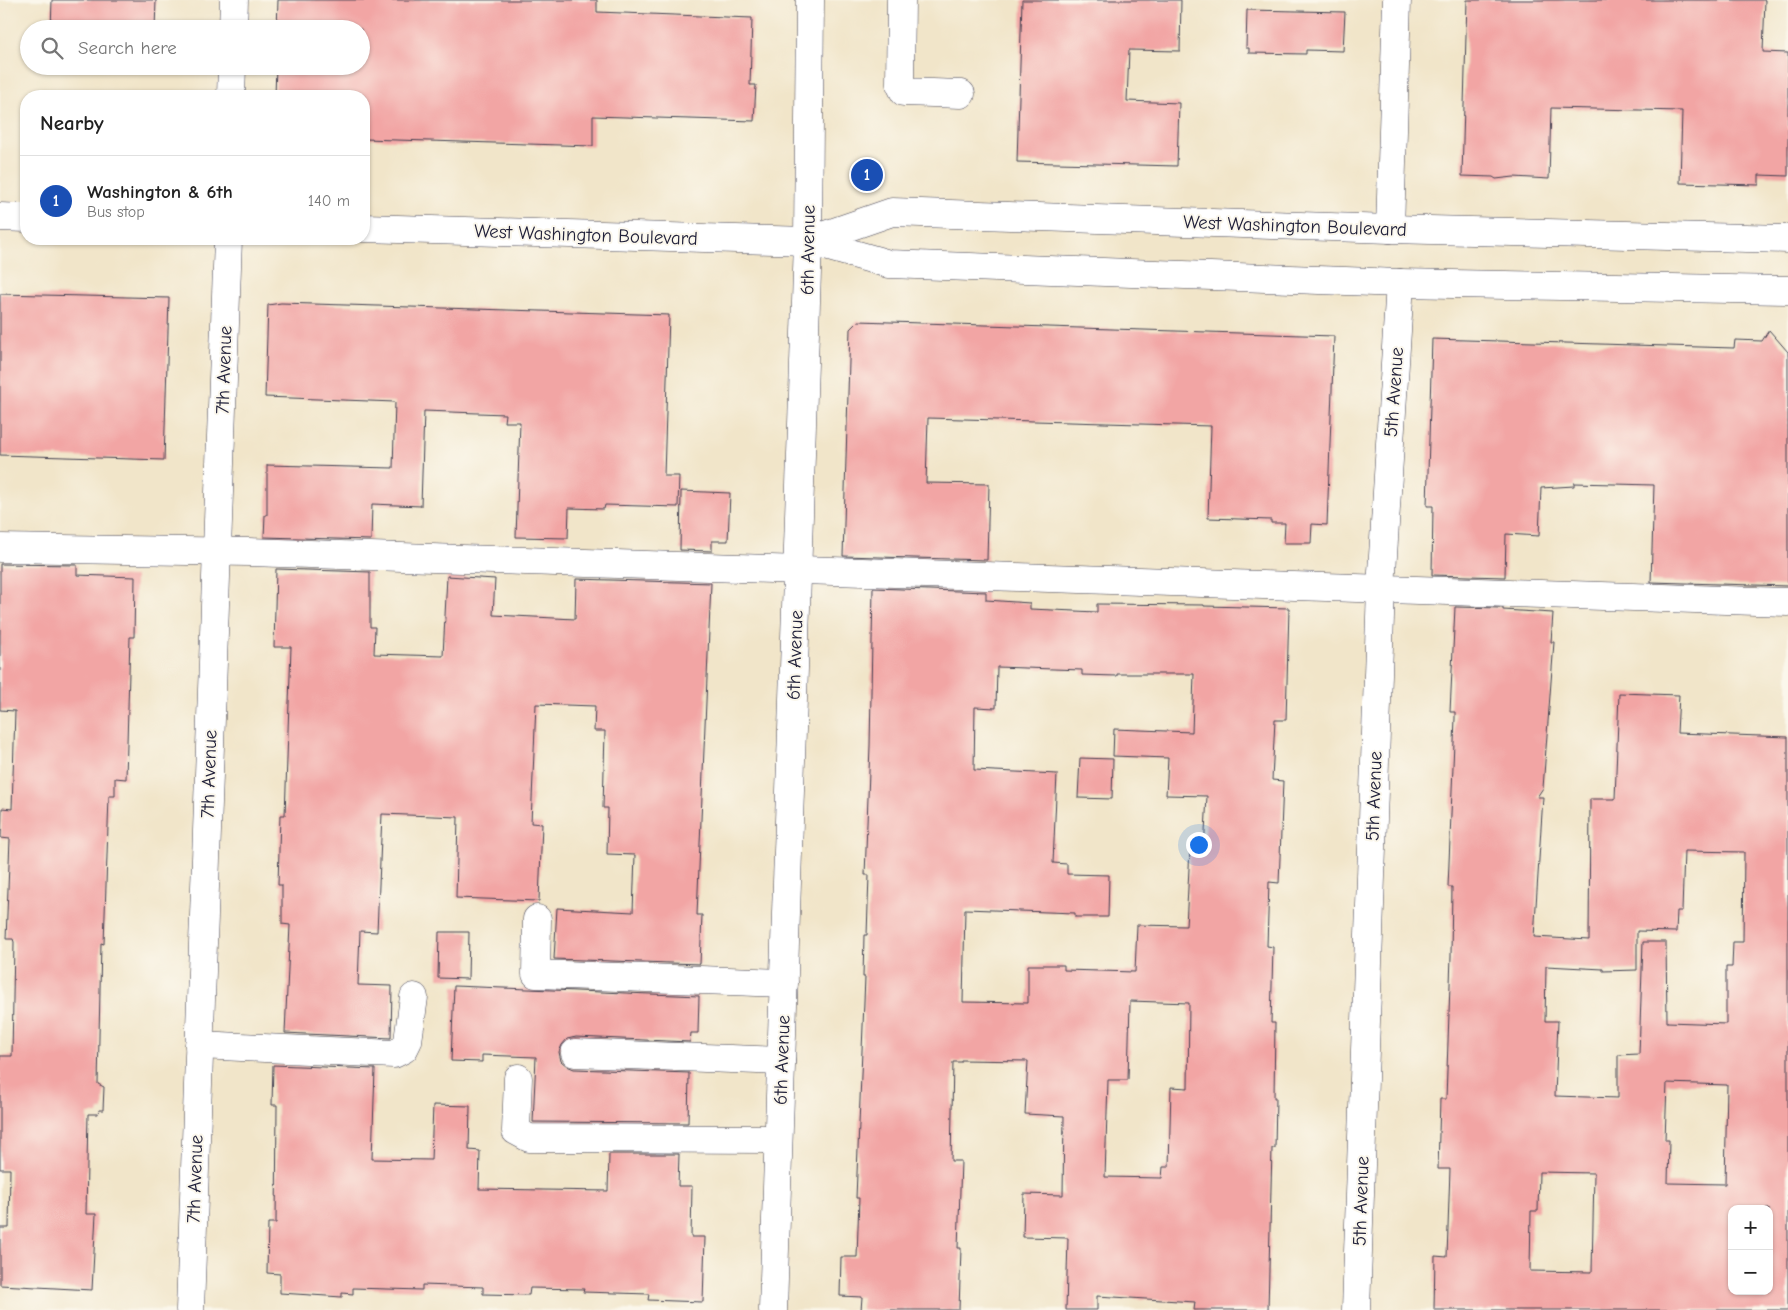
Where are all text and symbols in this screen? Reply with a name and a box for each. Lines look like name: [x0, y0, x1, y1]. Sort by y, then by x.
search box: [20, 20, 370, 75]
icon: search: [38, 34, 66, 62]
text: Search here: [78, 37, 177, 59]
text: Nearby: [40, 111, 104, 135]
pin: 1: [851, 156, 883, 194]
text: Washington & 6th: [87, 181, 233, 203]
text: 1: [53, 192, 59, 210]
text: 140 m: [308, 192, 350, 210]
text: Bus stop: [87, 203, 145, 221]
street label: 6th Avenue: [796, 205, 820, 295]
street label: West Washington Boulevard: [1183, 211, 1407, 241]
street label: West Washington Boulevard: [474, 220, 698, 250]
street label: 7th Avenue: [211, 325, 237, 415]
street label: 5th Avenue: [1380, 346, 1408, 438]
street label: 6th Avenue: [782, 610, 808, 700]
street label: 7th Avenue: [196, 729, 222, 819]
street label: 5th Avenue: [1361, 751, 1387, 841]
your location: [1186, 832, 1212, 858]
street label: 6th Avenue: [769, 1015, 795, 1105]
street label: 7th Avenue: [182, 1134, 208, 1224]
street label: 5th Avenue: [1348, 1156, 1374, 1246]
map controls: [1728, 1205, 1773, 1295]
button: +: [1728, 1205, 1773, 1250]
button: −: [1728, 1250, 1773, 1295]

